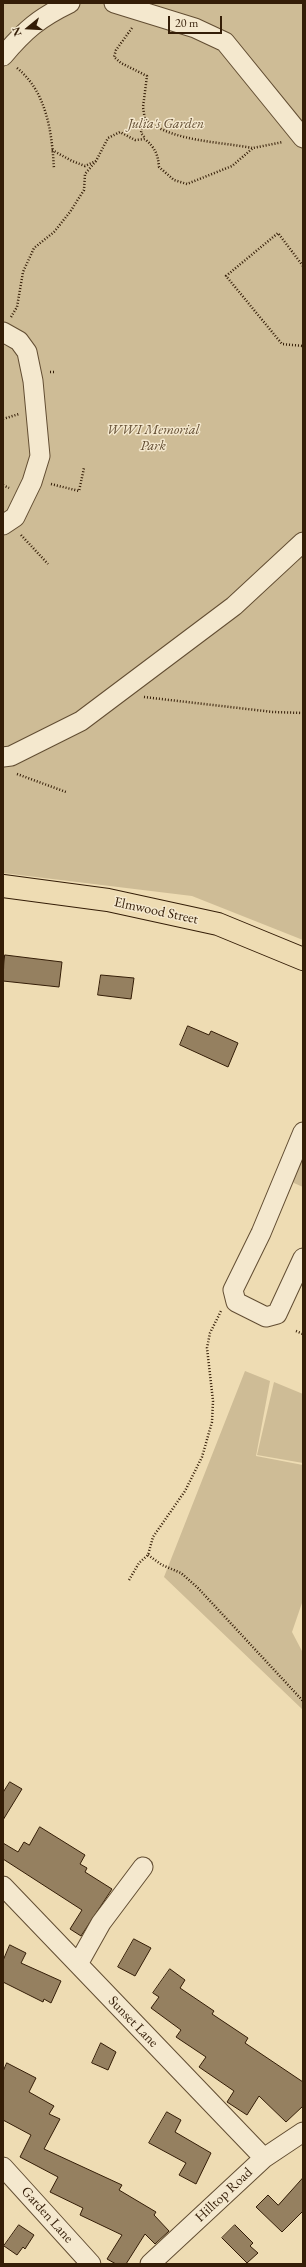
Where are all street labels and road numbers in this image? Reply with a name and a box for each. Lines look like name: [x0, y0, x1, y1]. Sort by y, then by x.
street label: Elmwood Street: [112, 894, 200, 928]
street label: Sunset Lane: [104, 1993, 162, 2051]
street label: Hilltop Road: [192, 2164, 256, 2226]
street label: Garden Lane: [17, 2183, 77, 2247]

